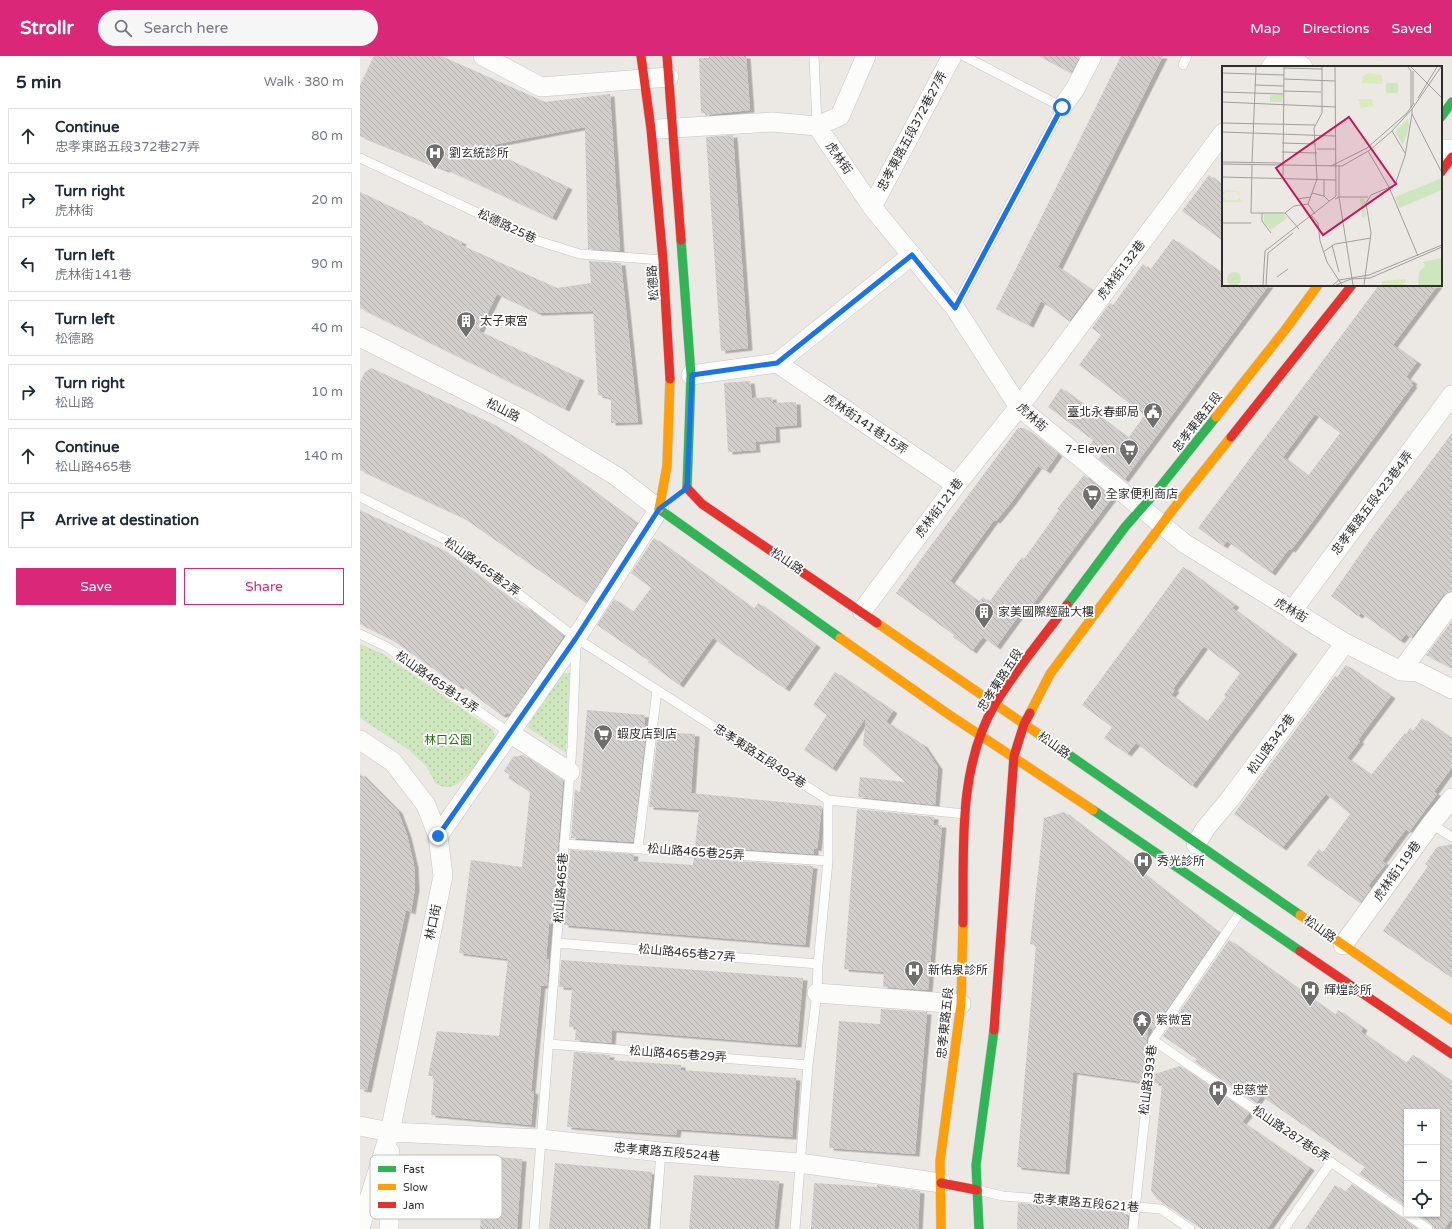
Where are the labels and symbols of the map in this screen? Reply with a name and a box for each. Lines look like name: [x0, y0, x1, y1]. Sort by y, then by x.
inset map: [1222, 66, 1442, 286]
street label: 忠孝東路五段372巷27弄: [874, 69, 950, 193]
route start: [1053, 98, 1071, 116]
street label: 虎林街: [823, 139, 855, 177]
hospital icon: 劉玄統診所: [424, 142, 446, 170]
place label: 劉玄統診所: [449, 146, 509, 160]
street label: 松德路25巷: [475, 206, 539, 246]
street label: 虎林街132巷: [1094, 238, 1148, 302]
street label: 松德路: [645, 265, 661, 301]
building icon: 太子東宮: [455, 310, 477, 338]
place label: 太子東宮: [480, 314, 528, 328]
street label: 忠孝東路五段: [1169, 389, 1225, 455]
street label: 虎林街141巷15弄: [822, 391, 910, 457]
street label: 松山路: [484, 396, 522, 424]
street label: 虎林街: [1014, 400, 1050, 434]
public building icon: 臺北永春郵局: [1142, 401, 1164, 429]
place label: 臺北永春郵局: [1067, 405, 1139, 419]
supermarket icon: 7-Eleven: [1118, 438, 1140, 466]
place label: 7-Eleven: [1065, 442, 1115, 456]
street label: 忠孝東路五段423巷4弄: [1328, 448, 1416, 558]
street label: 虎林街121巷: [912, 476, 966, 540]
supermarket icon: 全家便利商店: [1081, 483, 1103, 511]
place label: 全家便利商店: [1106, 487, 1178, 501]
street label: 松山路465巷2弄: [441, 535, 523, 599]
street label: 松山路: [768, 545, 806, 577]
street label: 虎林街: [1272, 595, 1310, 625]
building icon: 家美國際經融大樓: [973, 601, 995, 629]
place label: 家美國際經融大樓: [998, 605, 1094, 619]
street label: 忠孝東路五段: [975, 646, 1025, 714]
street label: 松山路465巷14弄: [393, 648, 481, 716]
street label: 松山路342巷: [1245, 711, 1297, 777]
street label: 忠孝東路五段492巷: [711, 721, 809, 791]
supermarket icon: 蝦皮店到店: [592, 723, 614, 751]
place label: 蝦皮店到店: [617, 727, 677, 741]
street label: 松山路: [1035, 729, 1073, 761]
park label: 林口公園: [424, 733, 472, 747]
route end: [429, 827, 447, 845]
street label: 虎林街119巷: [1371, 838, 1423, 904]
street label: 松山路465巷25弄: [647, 842, 745, 862]
hospital icon: 秀光診所: [1132, 850, 1154, 878]
street label: 松山路465巷: [552, 852, 570, 924]
place label: 秀光診所: [1157, 854, 1205, 868]
street label: 林口街: [422, 903, 444, 941]
street label: 松山路: [1301, 913, 1339, 945]
street label: 松山路465巷27弄: [638, 942, 736, 964]
hospital icon: 新佑泉診所: [903, 959, 925, 987]
place label: 新佑泉診所: [928, 963, 988, 977]
hospital icon: 輝煌診所: [1299, 979, 1321, 1007]
place label: 輝煌診所: [1324, 983, 1372, 997]
street label: 忠孝東路五段: [934, 986, 956, 1060]
temple icon: 紫微宮: [1131, 1009, 1153, 1037]
place label: 紫微宮: [1156, 1013, 1192, 1027]
street label: 松山路465巷29弄: [629, 1044, 727, 1064]
street label: 松山路393巷: [1137, 1044, 1159, 1116]
hospital icon: 忠慈堂: [1207, 1079, 1229, 1107]
place label: 忠慈堂: [1232, 1083, 1268, 1097]
street label: 松山路287巷6弄: [1250, 1103, 1332, 1165]
street label: 忠孝東路五段524巷: [613, 1140, 721, 1164]
legend: [370, 1155, 502, 1219]
text: Fast: [403, 1163, 424, 1176]
text: Slow: [403, 1181, 428, 1194]
street label: 忠孝東路五段621巷: [1032, 1191, 1140, 1215]
text: Jam: [403, 1199, 424, 1212]

